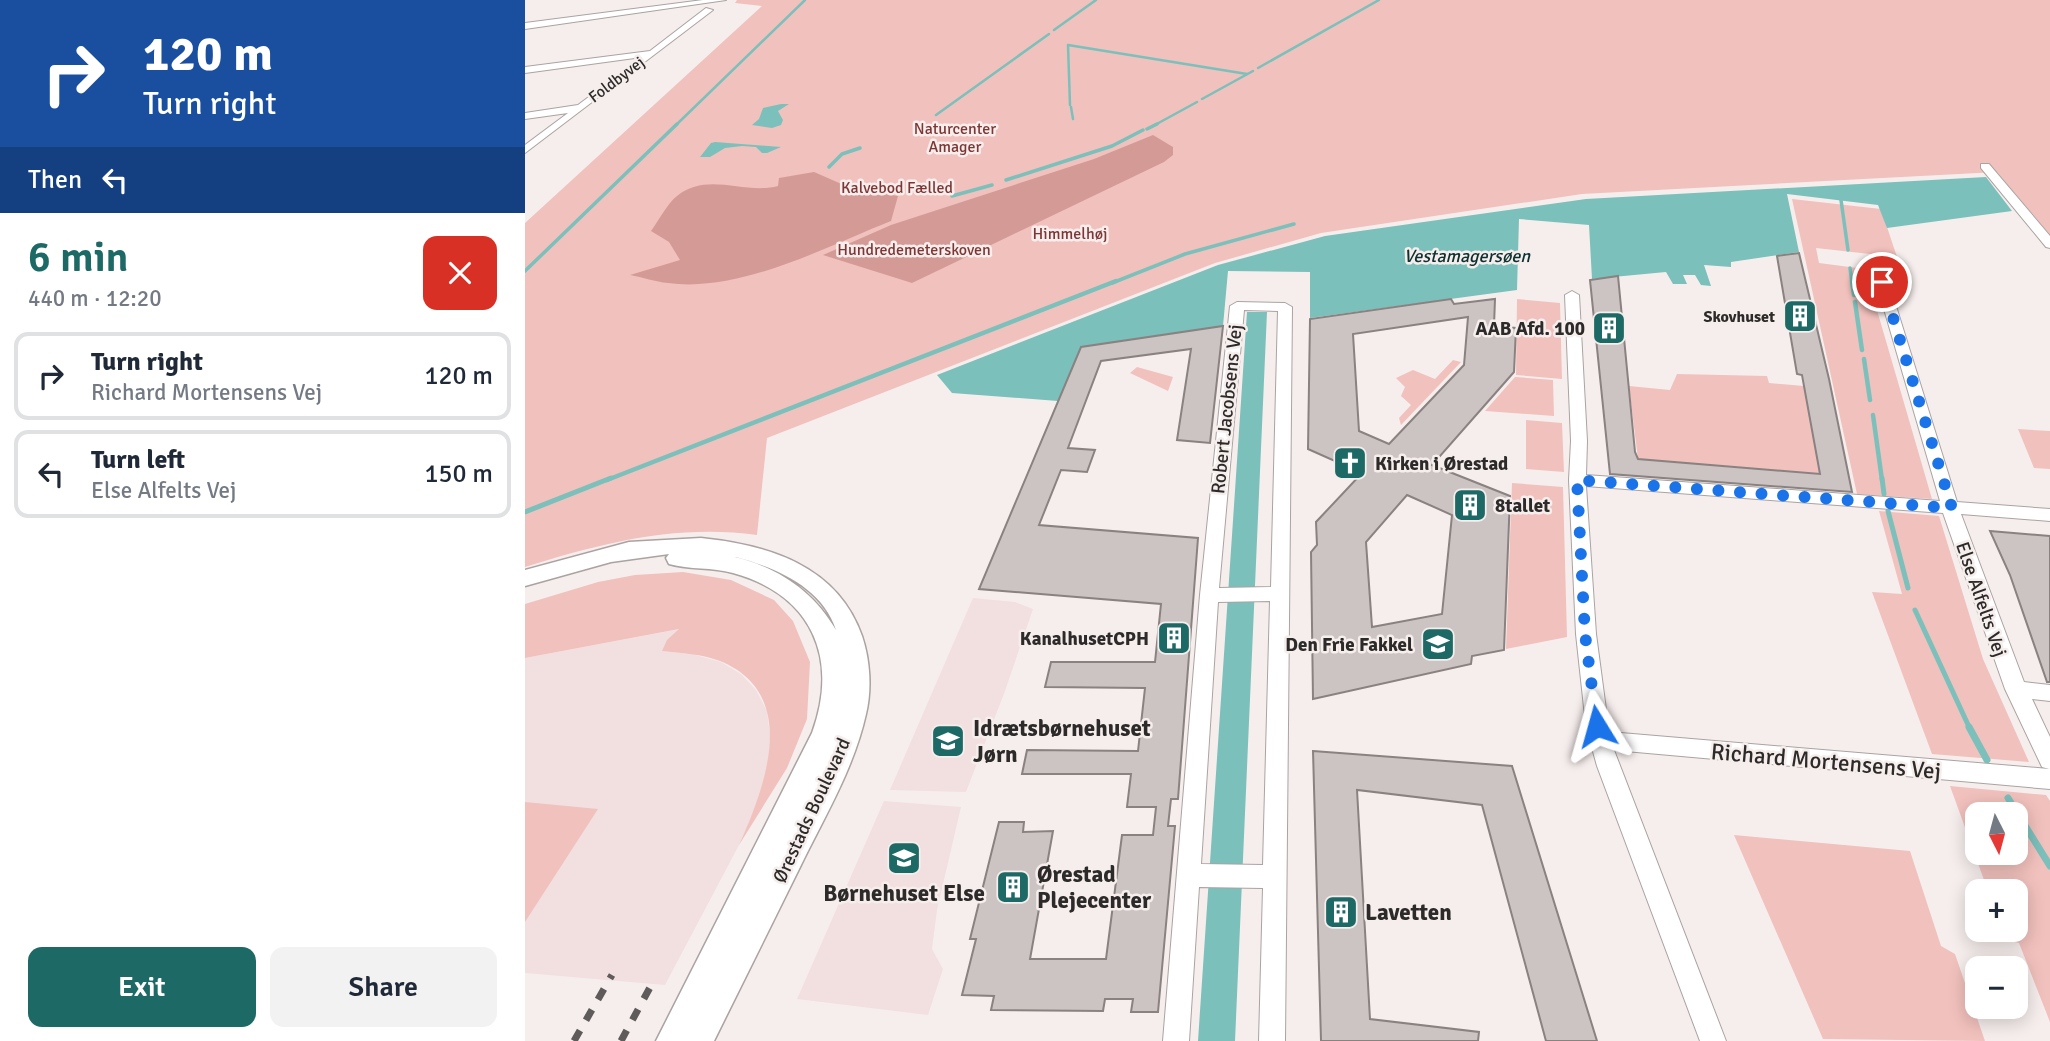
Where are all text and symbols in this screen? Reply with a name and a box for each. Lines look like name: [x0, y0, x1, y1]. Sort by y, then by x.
text: 120 m: [143, 24, 273, 84]
icon: right: [28, 28, 119, 119]
street label: Foldbyvej: [585, 52, 648, 107]
text: Turn right: [143, 84, 276, 123]
park label: Naturcenter Amager: [914, 119, 996, 157]
icon: left: [96, 161, 134, 199]
text: Then: [28, 164, 82, 196]
park label: Kalvebod Fælled: [841, 178, 953, 198]
park label: Himmelhøj: [1033, 224, 1107, 244]
text: 6 min: [28, 232, 129, 283]
button: close: [423, 236, 497, 310]
park label: Hundredemeterskoven: [837, 240, 991, 260]
water label: Vestamagersøen: [1404, 245, 1531, 267]
pin: [1852, 252, 1912, 312]
icon: arrive: [1863, 263, 1901, 301]
text: 440 m · 12:20: [28, 284, 162, 313]
building icon: Skovhuset: [1781, 297, 1819, 335]
place label: Skovhuset: [1704, 307, 1775, 327]
building icon: AAB Afd. 100: [1590, 309, 1628, 347]
place label: AAB Afd. 100: [1476, 317, 1585, 341]
street label: Robert Jacobsens Vej: [1206, 323, 1248, 495]
text: Turn right: [91, 346, 203, 378]
icon: right: [32, 357, 70, 395]
text: 120 m: [424, 360, 493, 392]
text: Richard Mortensens Vej: [91, 378, 322, 407]
text: Turn left: [91, 444, 185, 476]
church icon: Kirken i Ørestad: [1331, 444, 1369, 482]
place label: Kirken i Ørestad: [1375, 452, 1508, 476]
icon: left: [32, 455, 70, 493]
text: 150 m: [424, 458, 493, 490]
text: Else Alfelts Vej: [91, 476, 236, 505]
building icon: 8tallet: [1451, 486, 1489, 524]
place label: 8tallet: [1495, 494, 1550, 518]
street label: Else Alfelts Vej: [1950, 539, 2012, 660]
building icon: KanalhusetCPH: [1155, 619, 1193, 657]
school or university icon: Den Frie Fakkel: [1419, 625, 1457, 663]
place label: KanalhusetCPH: [1020, 627, 1149, 651]
place label: Den Frie Fakkel: [1285, 633, 1413, 657]
position arrow: [1560, 689, 1634, 763]
place label: Idrætsbørnehuset Jørn: [973, 714, 1151, 769]
school or university icon: Idrætsbørnehuset Jørn: [929, 722, 967, 760]
street label: Ørestads Boulevard: [768, 734, 856, 887]
street label: Richard Mortensens Vej: [1710, 737, 1942, 786]
north arrow: [1965, 802, 2028, 864]
map controls: [1965, 802, 2028, 1019]
school or university icon: Børnehuset Else: [885, 839, 923, 877]
place label: Ørestad Plejecenter: [1037, 860, 1152, 915]
building icon: Ørestad Plejecenter: [994, 868, 1032, 906]
place label: Børnehuset Else: [823, 879, 985, 908]
button: +: [1965, 879, 2028, 942]
building icon: Lavetten: [1322, 893, 1360, 931]
place label: Lavetten: [1365, 898, 1452, 927]
button: Exit: [28, 947, 256, 1027]
button: Share: [270, 947, 497, 1027]
button: −: [1965, 956, 2028, 1019]

